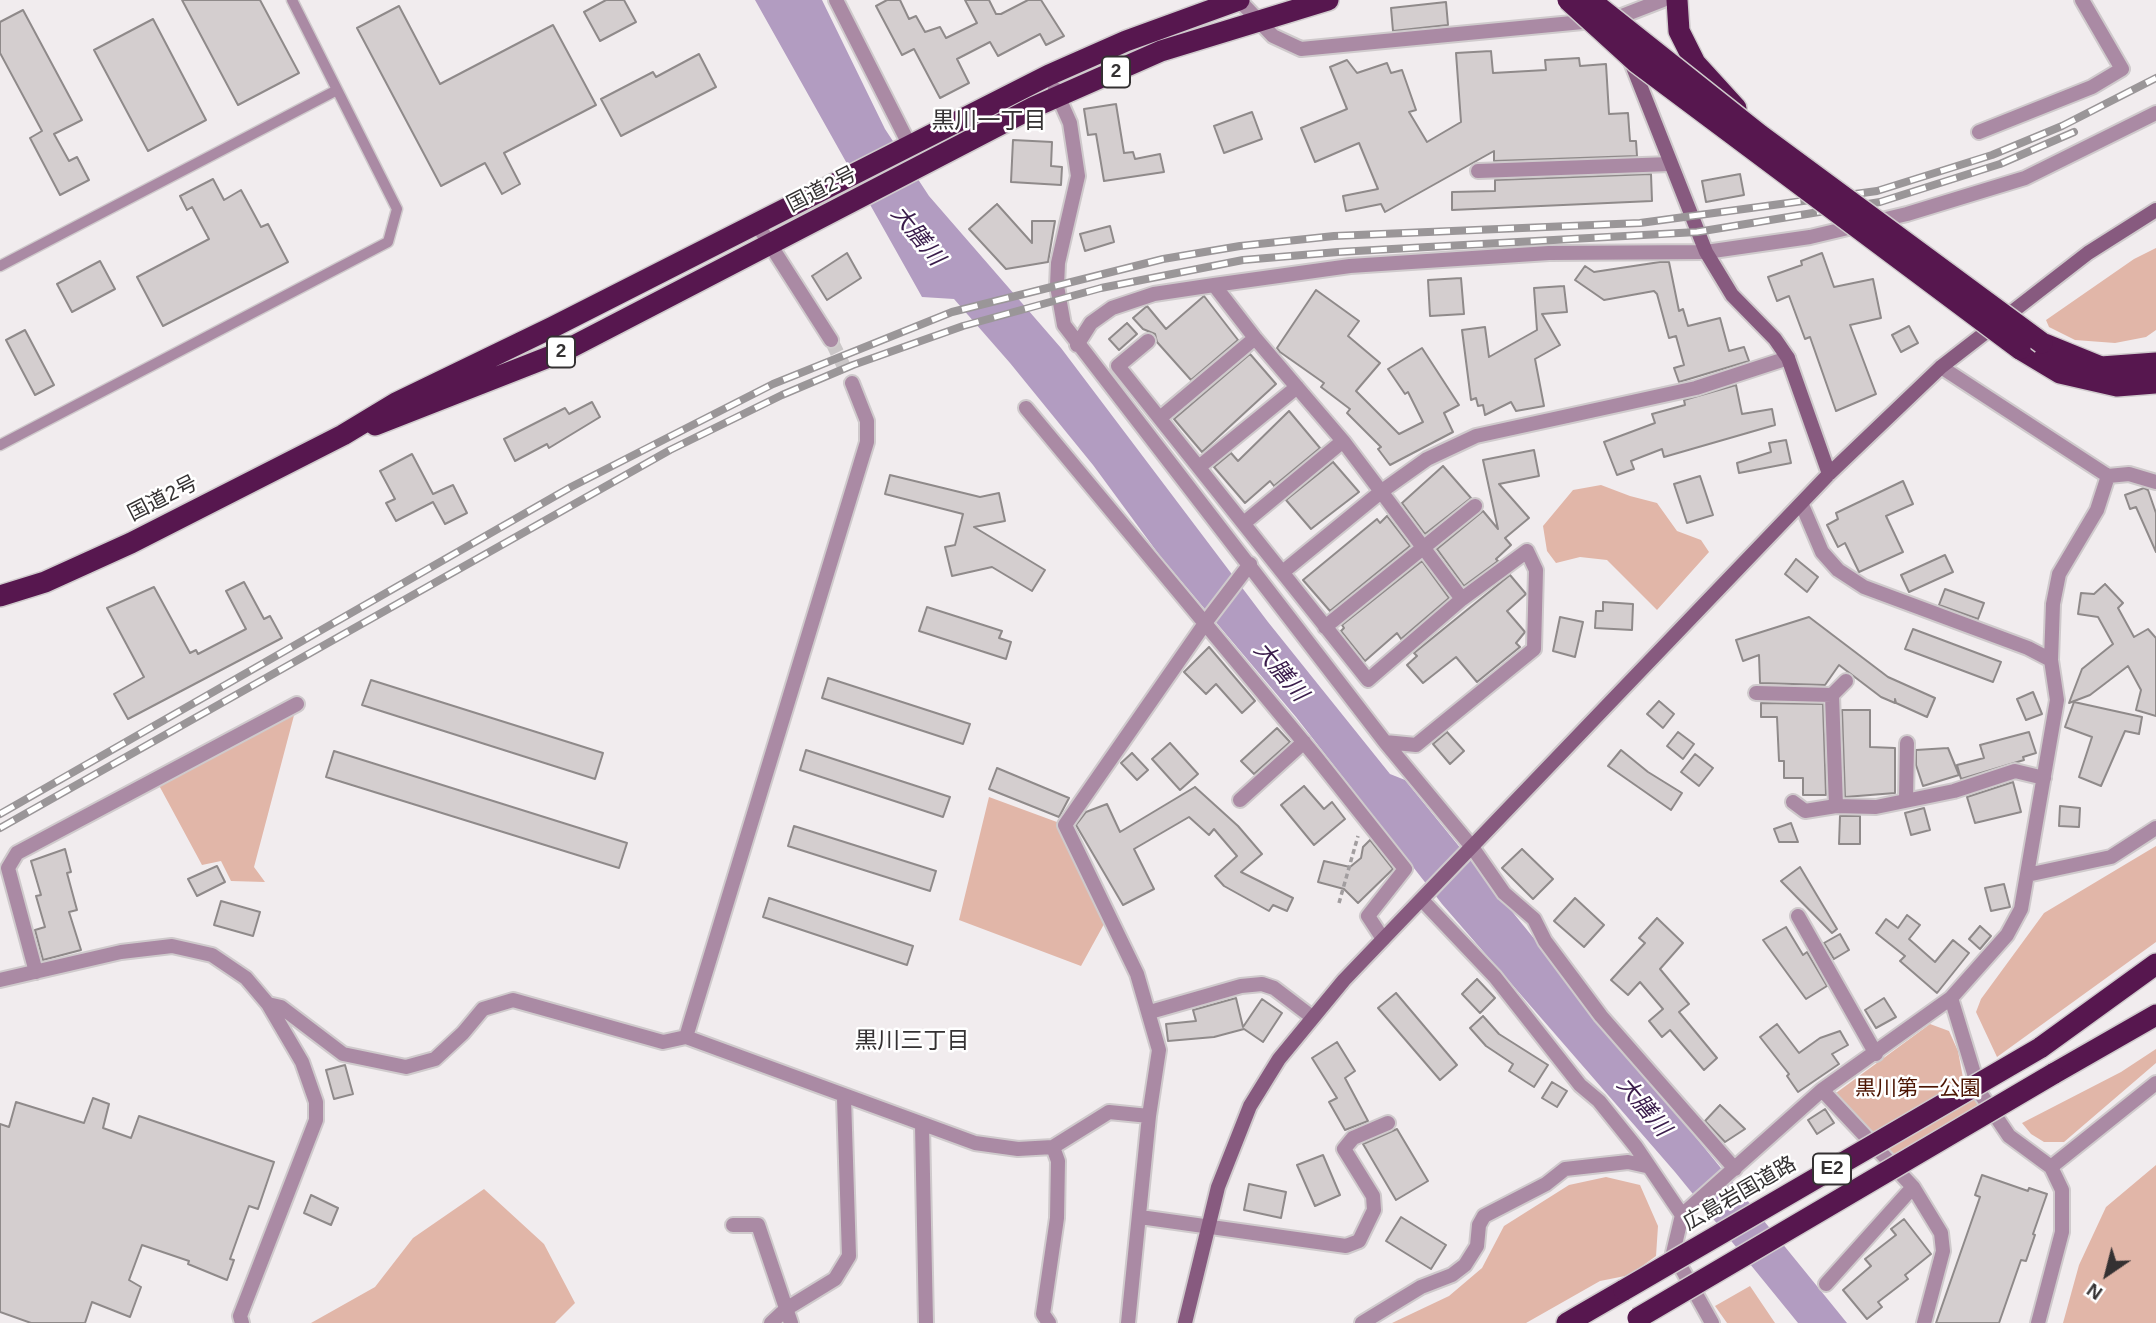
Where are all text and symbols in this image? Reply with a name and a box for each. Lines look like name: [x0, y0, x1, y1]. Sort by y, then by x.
road number: 2: [1102, 57, 1130, 88]
district label: 黒川一丁目: [932, 108, 1046, 136]
street label: 国道2号: [783, 162, 861, 218]
water label: 大膳川: [885, 201, 949, 271]
road number: 2: [547, 336, 575, 368]
street label: 国道2号: [124, 471, 202, 527]
water label: 大膳川: [1247, 637, 1313, 707]
district label: 黒川三丁目: [855, 1028, 969, 1056]
water label: 大膳川: [1610, 1072, 1676, 1142]
park label: 黒川第一公園: [1855, 1076, 1981, 1102]
street label: 広島岩国道路: [1679, 1152, 1801, 1236]
road number: E2: [1813, 1154, 1851, 1184]
north arrow: [2072, 1239, 2142, 1309]
text: N: [2083, 1279, 2106, 1304]

